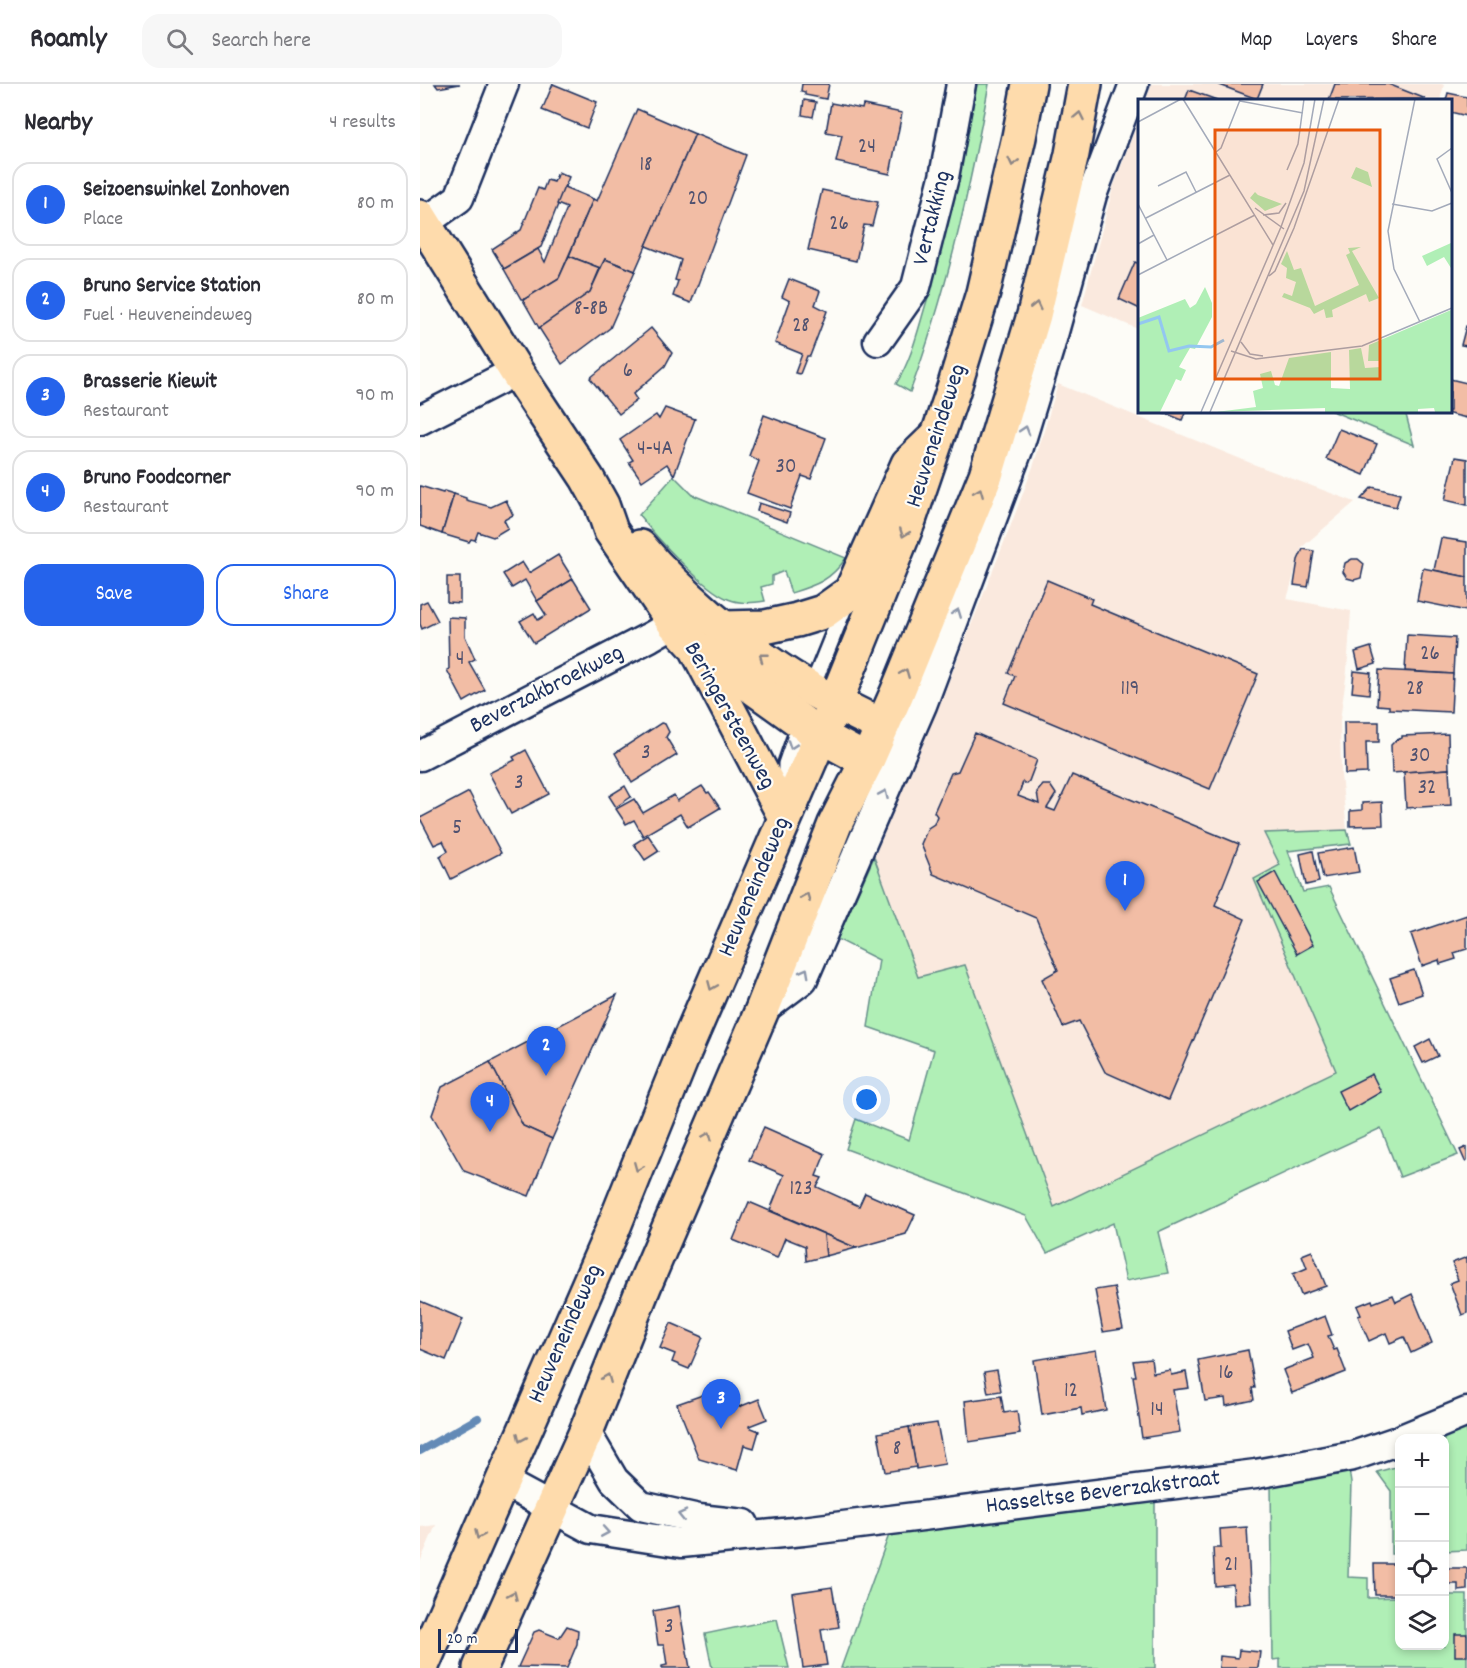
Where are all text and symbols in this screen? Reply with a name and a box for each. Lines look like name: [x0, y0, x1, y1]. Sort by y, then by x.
search box: [142, 14, 562, 68]
text: Roamly: [30, 21, 106, 61]
icon: search: [163, 25, 196, 58]
text: Search here: [211, 26, 311, 57]
text: Map: [1241, 26, 1272, 56]
text: Layers: [1305, 26, 1358, 56]
text: Share: [1391, 26, 1437, 56]
inset map: [1138, 99, 1452, 412]
text: Nearby: [24, 105, 92, 142]
text: 4 results: [329, 109, 396, 137]
one-way arrow: [1072, 111, 1085, 121]
house number: 24: [858, 133, 876, 163]
house number: 18: [639, 151, 653, 181]
one-way arrow: [1008, 157, 1021, 167]
street label: Vertakking: [905, 167, 961, 269]
text: Seizoenswinkel Zonhoven: [83, 175, 290, 206]
house number: 20: [688, 185, 708, 215]
text: 1: [43, 190, 48, 218]
text: 80 m: [357, 190, 394, 218]
text: Place: [83, 206, 123, 234]
house number: 26: [829, 210, 849, 240]
text: Bruno Service Station: [83, 271, 261, 302]
text: 2: [41, 286, 50, 314]
text: 80 m: [357, 286, 394, 314]
house number: 8-8B: [574, 295, 608, 325]
one-way arrow: [1029, 301, 1042, 311]
text: Fuel · Heuveneindeweg: [83, 302, 252, 330]
house number: 28: [792, 312, 810, 342]
house number: 6: [623, 357, 633, 387]
street label: Heuveneindeweg: [898, 360, 976, 512]
text: Brasserie Kiewit: [83, 367, 217, 398]
text: 3: [41, 382, 50, 410]
text: 90 m: [356, 382, 394, 410]
text: Restaurant: [83, 398, 169, 426]
one-way arrow: [1017, 425, 1030, 436]
house number: 4-4A: [637, 435, 673, 465]
house number: 30: [776, 453, 796, 483]
text: Bruno Foodcorner: [83, 463, 231, 494]
text: 4: [41, 478, 50, 506]
text: 90 m: [356, 478, 394, 506]
one-way arrow: [972, 487, 984, 498]
text: Restaurant: [83, 494, 169, 522]
one-way arrow: [899, 526, 911, 537]
button: Save: [24, 564, 204, 626]
button: Share: [216, 564, 396, 626]
one-way arrow: [950, 608, 962, 619]
street label: Beringersteenweg: [674, 636, 784, 796]
street label: Beverzakbroekweg: [464, 637, 630, 743]
house number: 26: [1420, 640, 1440, 670]
house number: 4: [456, 645, 464, 675]
one-way arrow: [758, 653, 769, 664]
one-way arrow: [898, 668, 911, 678]
house number: 119: [1121, 675, 1139, 705]
house number: 28: [1406, 675, 1424, 705]
house number: 3: [641, 739, 651, 769]
one-way arrow: [787, 739, 800, 750]
house number: 30: [1410, 742, 1430, 772]
house number: 3: [514, 769, 524, 799]
house number: 32: [1418, 774, 1436, 804]
one-way arrow: [876, 789, 888, 800]
street label: Heuveneindeweg: [710, 812, 800, 962]
house number: 5: [452, 814, 462, 844]
pin: 1: [1106, 862, 1144, 911]
one-way arrow: [799, 893, 812, 903]
one-way arrow: [798, 968, 809, 978]
one-way arrow: [707, 980, 719, 991]
pin: 2: [526, 1026, 566, 1076]
pin: 4: [470, 1082, 510, 1132]
your location: [852, 1085, 881, 1114]
one-way arrow: [701, 1131, 713, 1142]
one-way arrow: [633, 1160, 645, 1171]
house number: 123: [789, 1175, 813, 1205]
street label: Heuveneindeweg: [520, 1259, 612, 1409]
house number: 16: [1219, 1359, 1233, 1389]
one-way arrow: [600, 1373, 612, 1384]
house number: 12: [1064, 1377, 1078, 1407]
pin: 3: [702, 1380, 740, 1429]
house number: 14: [1150, 1396, 1164, 1426]
one-way arrow: [516, 1432, 528, 1443]
map controls: [1395, 1434, 1449, 1650]
button: +: [1395, 1434, 1449, 1488]
house number: 8: [893, 1435, 901, 1465]
street label: Hasseltse Beverzakstraat: [984, 1462, 1222, 1524]
button: −: [1395, 1488, 1449, 1542]
one-way arrow: [677, 1510, 687, 1523]
one-way arrow: [599, 1525, 609, 1538]
one-way arrow: [474, 1528, 486, 1539]
button: locate: [1395, 1542, 1449, 1596]
house number: 21: [1224, 1551, 1238, 1581]
one-way arrow: [505, 1591, 517, 1602]
button: layers: [1395, 1596, 1449, 1650]
house number: 3: [664, 1613, 674, 1643]
scale bar: [438, 1626, 518, 1654]
text: 20 m: [447, 1628, 477, 1651]

